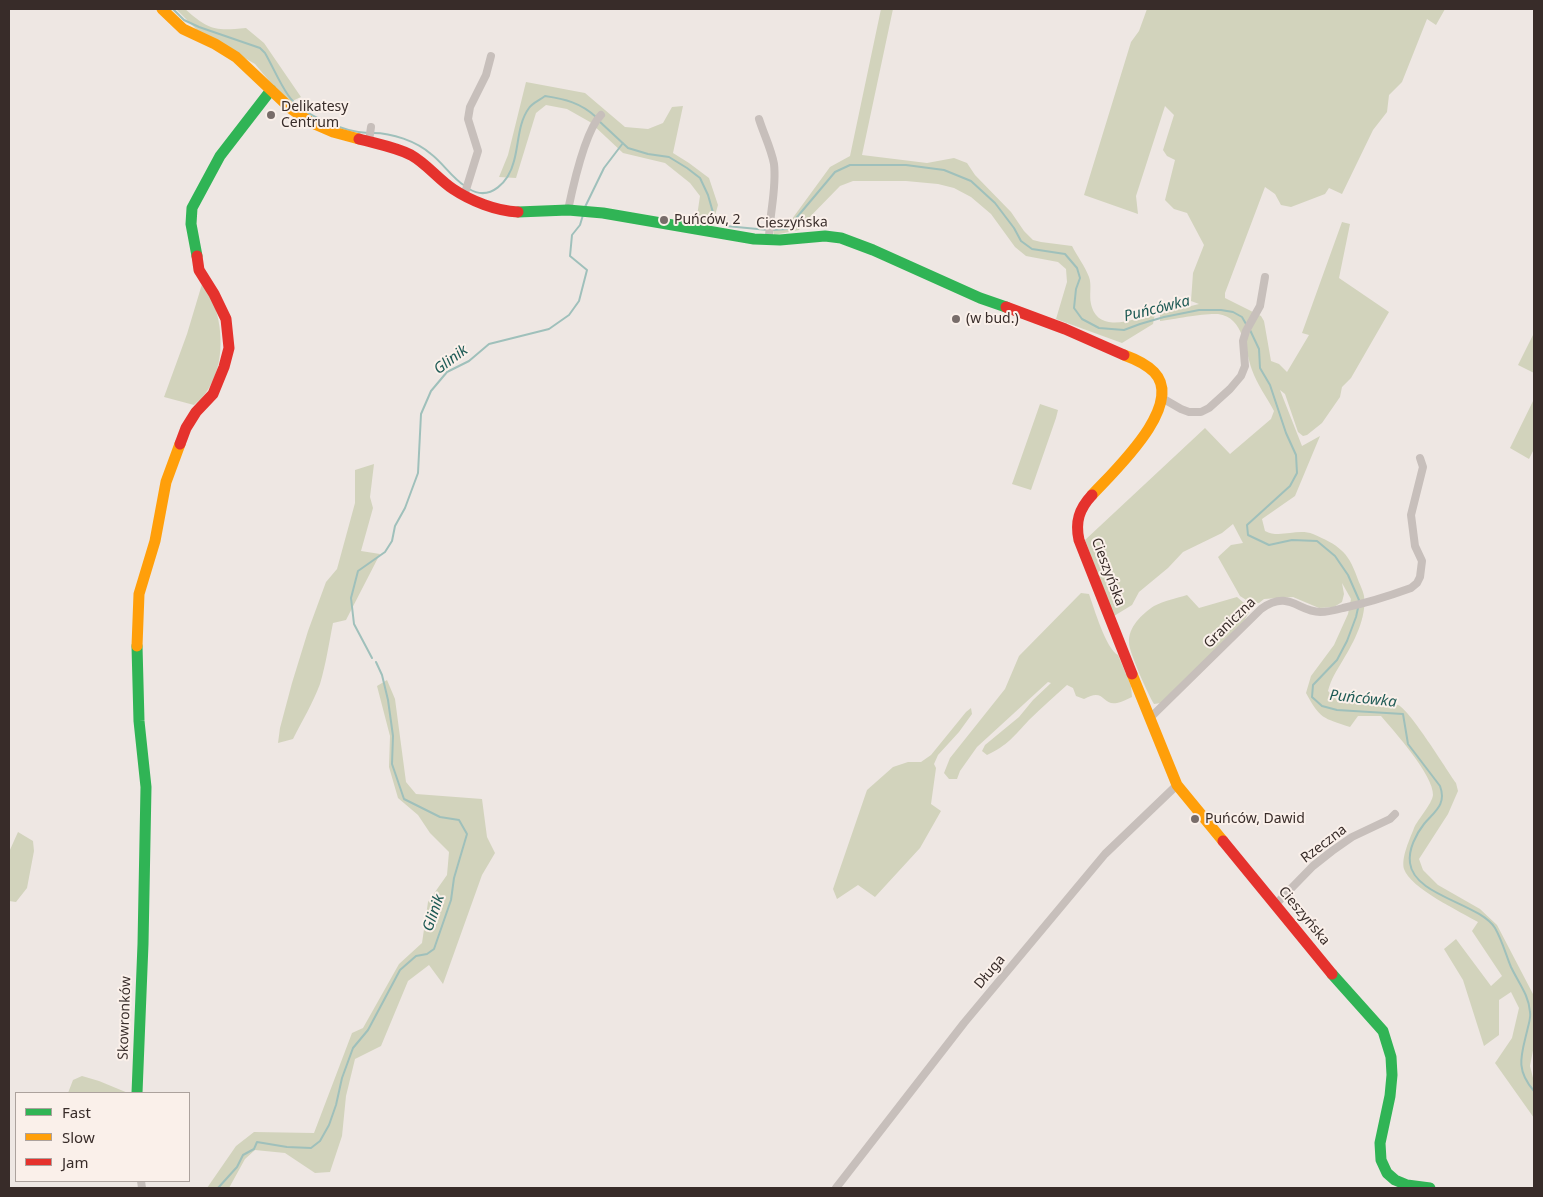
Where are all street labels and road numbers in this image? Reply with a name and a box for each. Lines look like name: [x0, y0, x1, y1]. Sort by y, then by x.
street label: Cieszyńska: [756, 214, 828, 232]
street label: Cieszyńska: [1087, 536, 1129, 608]
street label: Graniczna: [1201, 594, 1259, 652]
street label: Rzeczna: [1298, 821, 1350, 867]
street label: Cieszyńska: [1275, 883, 1333, 949]
street label: Długa: [971, 952, 1009, 992]
street label: Skowronków: [115, 976, 135, 1060]

